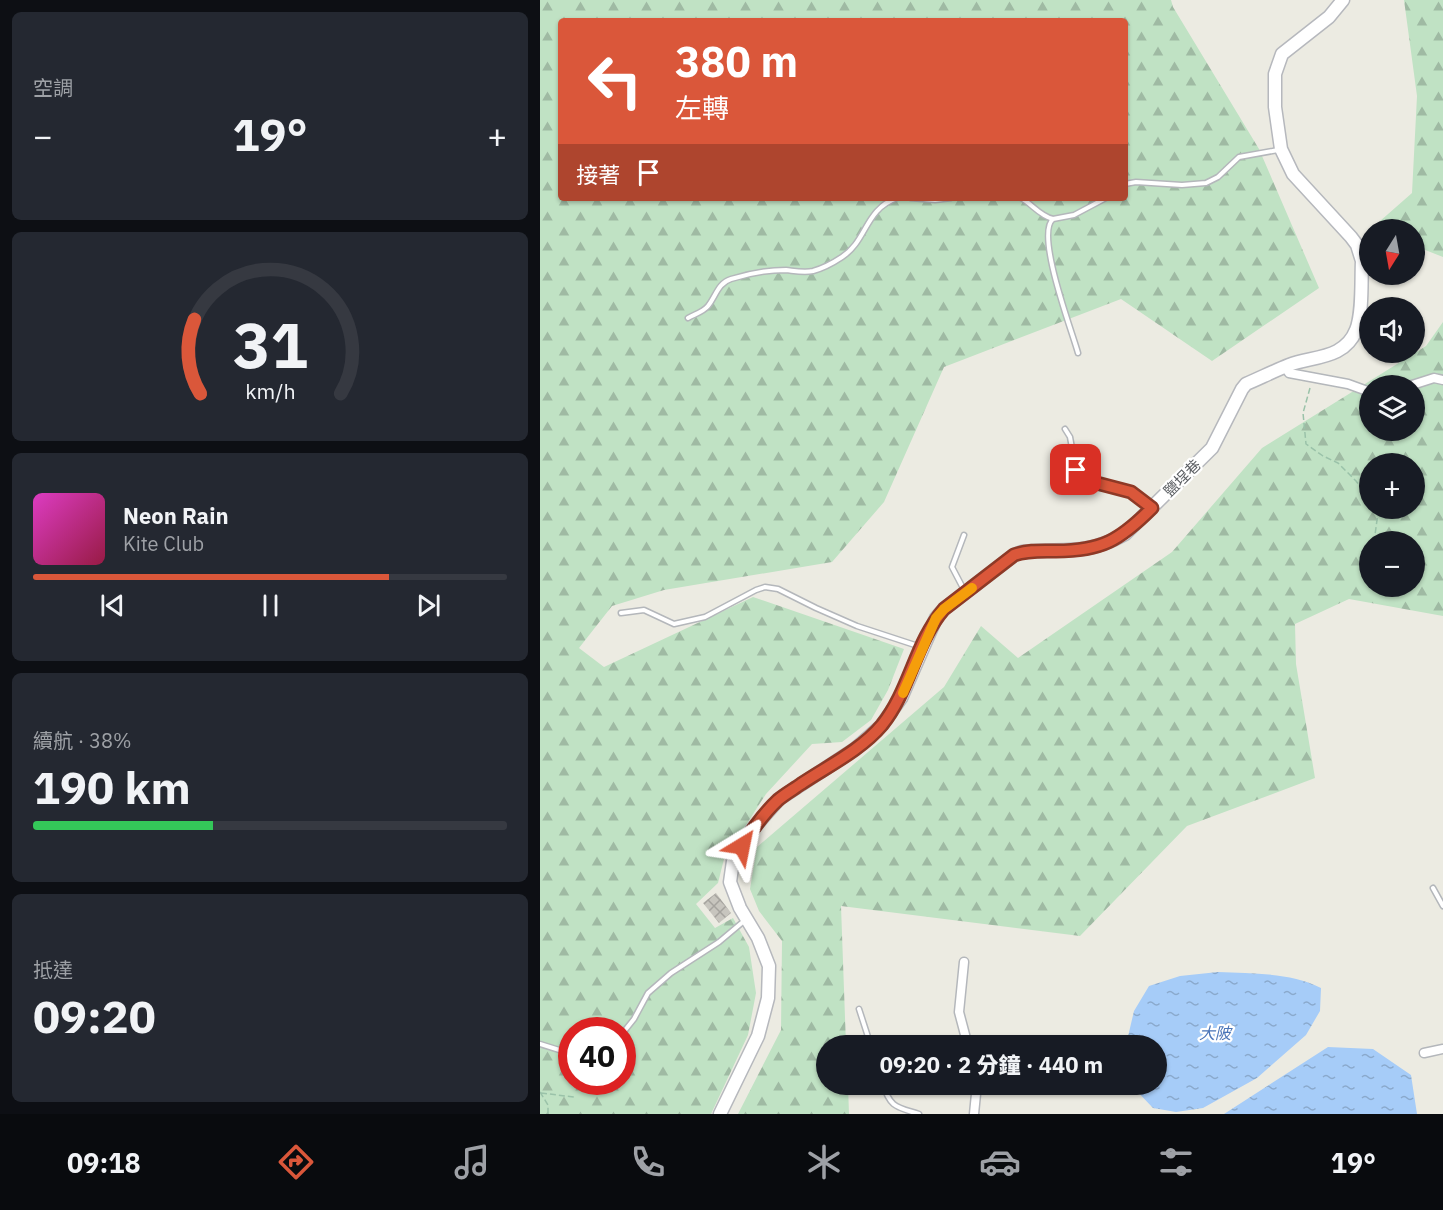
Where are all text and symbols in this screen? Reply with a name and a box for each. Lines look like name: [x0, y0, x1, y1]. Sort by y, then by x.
text: 380 m: [675, 34, 798, 89]
icon: left: [576, 42, 654, 120]
text: 空調: [33, 74, 73, 101]
text: 左轉: [675, 90, 729, 125]
text: 19°: [232, 105, 308, 163]
text: −: [33, 114, 53, 157]
text: +: [487, 114, 507, 157]
icon: arrive: [632, 156, 665, 189]
text: 接著: [576, 160, 620, 189]
north arrow: [1359, 219, 1425, 285]
map controls: [1359, 219, 1425, 597]
button: sound: [1359, 297, 1425, 363]
text: 31: [233, 304, 307, 385]
button: layers: [1359, 375, 1425, 441]
text: km/h: [245, 377, 295, 405]
pin: [1050, 444, 1101, 495]
icon: arrive: [1059, 453, 1092, 486]
button: +: [1359, 453, 1425, 519]
street label: 鹽埕巷: [1159, 455, 1205, 501]
text: Neon Rain: [123, 501, 229, 530]
text: Kite Club: [123, 530, 204, 557]
button: −: [1359, 531, 1425, 597]
icon: previous: [96, 589, 129, 622]
icon: pause: [254, 589, 287, 622]
icon: next: [412, 589, 445, 622]
text: 續航 · 38%: [33, 727, 132, 754]
text: 190 km: [33, 758, 191, 816]
position arrow: [710, 814, 774, 878]
text: 抵達: [33, 956, 73, 983]
text: 09:20: [33, 987, 156, 1045]
speed limit sign: 40: [558, 1017, 636, 1095]
water label: 大陂: [1199, 1023, 1233, 1043]
text: 09:20 · 2 分鐘 · 440 m: [880, 1050, 1103, 1079]
icon: directions: [275, 1141, 317, 1183]
icon: music: [451, 1141, 493, 1183]
icon: phone: [627, 1141, 669, 1183]
icon: climate: [803, 1141, 845, 1183]
icon: car: [979, 1141, 1021, 1183]
icon: filters: [1155, 1141, 1197, 1183]
text: 09:18: [67, 1145, 141, 1180]
text: 19°: [1331, 1145, 1376, 1180]

